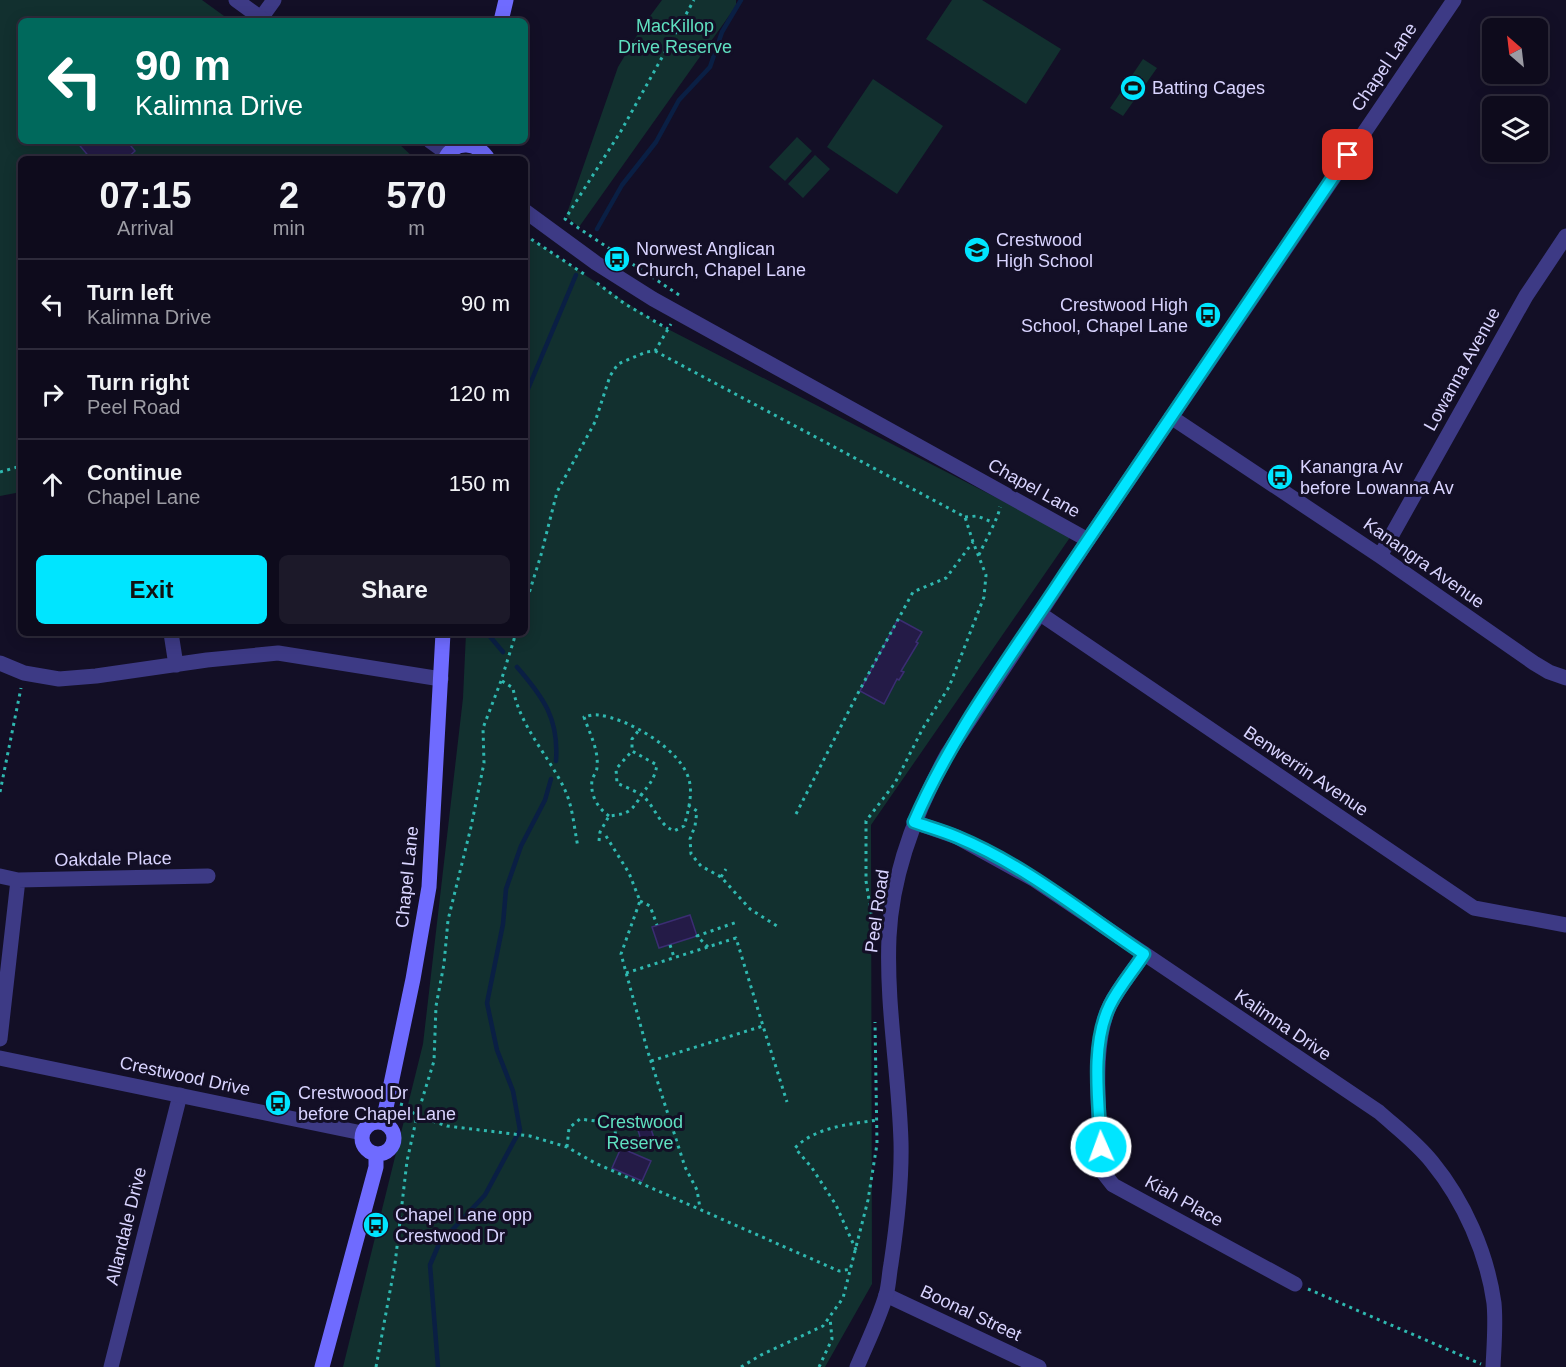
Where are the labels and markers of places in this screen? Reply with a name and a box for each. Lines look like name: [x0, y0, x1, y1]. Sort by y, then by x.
sports icon: Batting Cages: [1118, 73, 1148, 103]
place label: Batting Cages: [1152, 78, 1265, 98]
pin: [1322, 129, 1373, 180]
place label: Crestwood High School: [996, 230, 1093, 271]
school or university icon: Crestwood High School: [962, 235, 992, 265]
place label: Norwest Anglican Church, Chapel Lane: [636, 239, 806, 280]
bus stop icon: Norwest Anglican Church, Chapel Lane: [602, 244, 632, 274]
place label: Crestwood High School, Chapel Lane: [1021, 295, 1188, 336]
bus stop icon: Crestwood High School, Chapel Lane: [1193, 300, 1223, 330]
place label: Kanangra Av before Lowanna Av: [1300, 457, 1454, 498]
bus stop icon: Kanangra Av before Lowanna Av: [1265, 462, 1295, 492]
place label: Crestwood Dr before Chapel Lane: [298, 1083, 456, 1124]
bus stop icon: Crestwood Dr before Chapel Lane: [263, 1088, 293, 1118]
place label: Chapel Lane opp Crestwood Dr: [395, 1205, 532, 1246]
bus stop icon: Chapel Lane opp Crestwood Dr: [361, 1210, 391, 1240]

